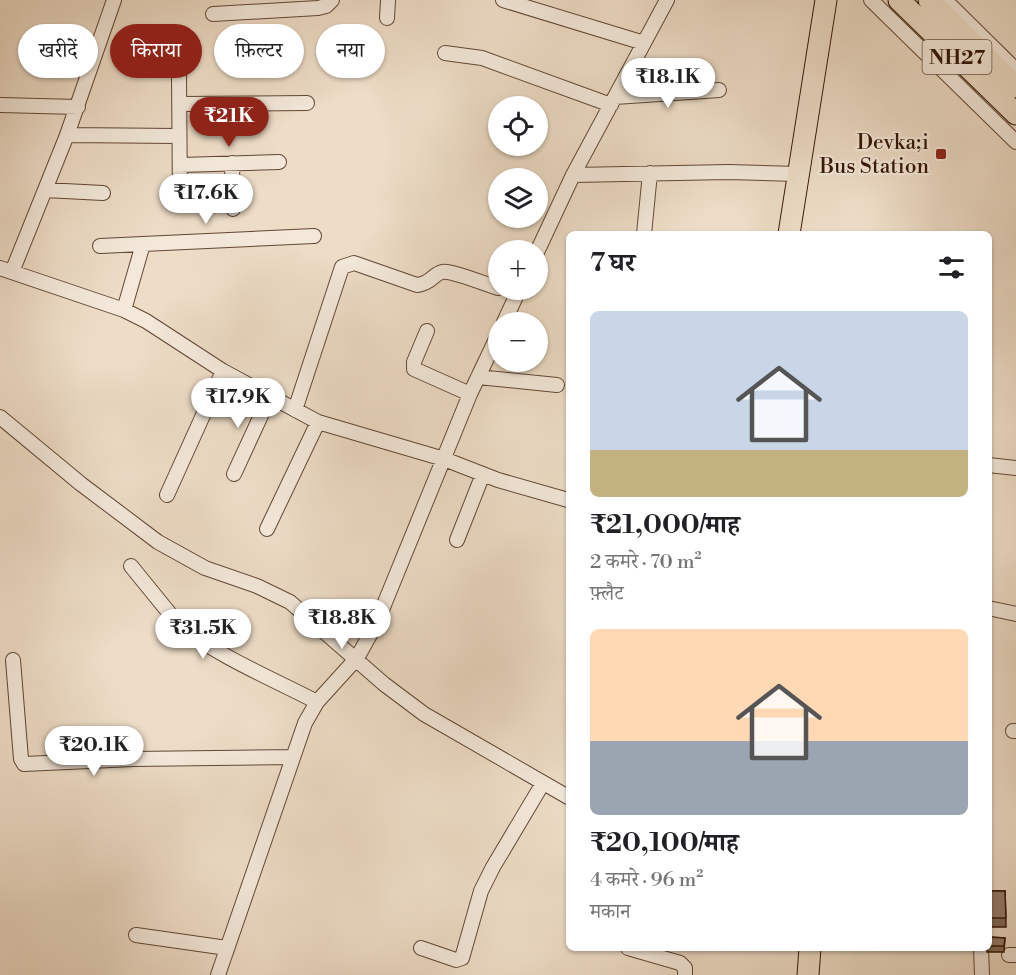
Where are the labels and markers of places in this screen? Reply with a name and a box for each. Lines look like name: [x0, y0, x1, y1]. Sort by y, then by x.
pin: ₹18.1K: [619, 58, 717, 109]
pin: ₹21K: [193, 97, 265, 148]
place label: Devka;i Bus Station: [819, 130, 929, 180]
marker: Devka;i Bus Station: [934, 147, 948, 161]
pin: ₹17.6K: [157, 174, 255, 225]
pin: ₹17.9K: [189, 378, 287, 429]
pin: ₹18.8K: [293, 599, 391, 650]
pin: ₹31.5K: [154, 609, 252, 660]
pin: ₹20.1K: [45, 726, 143, 777]

